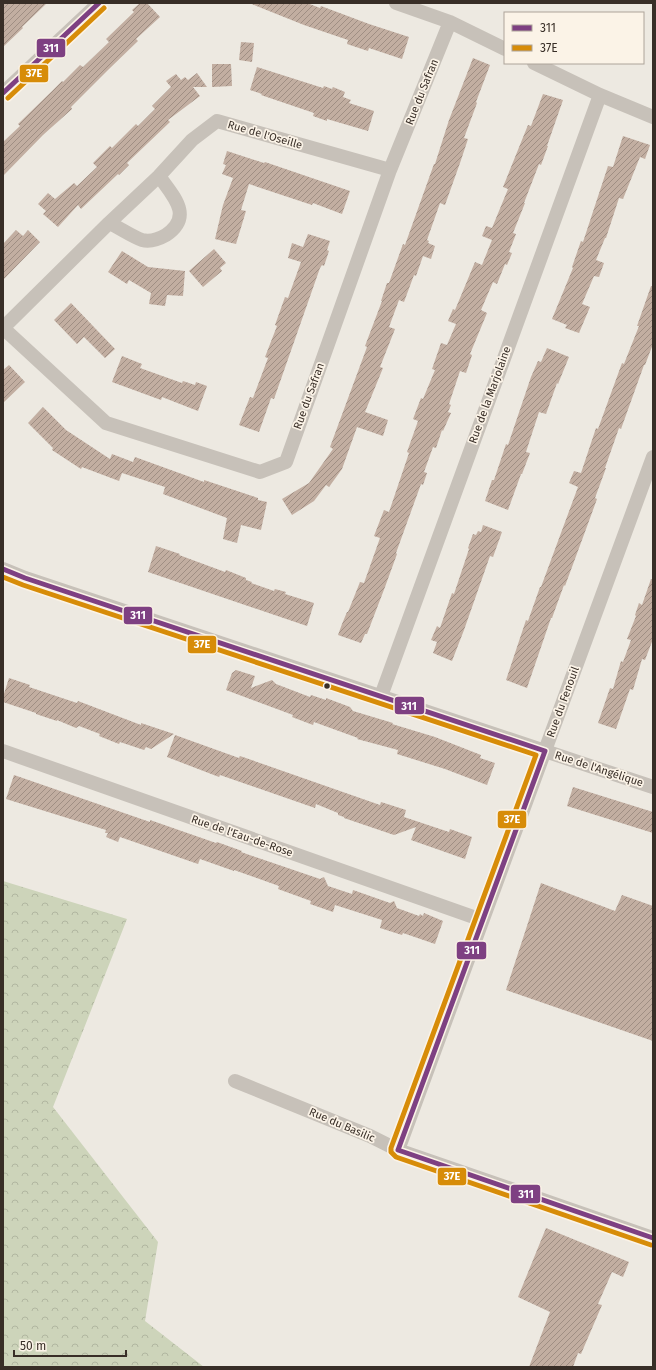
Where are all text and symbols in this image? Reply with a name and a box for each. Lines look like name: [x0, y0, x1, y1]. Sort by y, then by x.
legend: [504, 12, 644, 64]
text: 311: [540, 21, 556, 35]
line badge: 311: [36, 38, 66, 58]
text: 37E: [540, 41, 558, 55]
text: 311: [42, 42, 59, 55]
street label: Rue du Safran: [403, 57, 441, 127]
line badge: 37E: [19, 64, 49, 83]
text: 37E: [25, 67, 43, 80]
street label: Rue de l'Oseille: [226, 118, 304, 152]
street label: Rue de la Marjolaine: [466, 345, 514, 445]
street label: Rue du Safran: [291, 361, 327, 431]
line badge: 311: [123, 606, 153, 625]
text: 311: [129, 609, 146, 622]
line badge: 37E: [187, 635, 217, 654]
text: 37E: [193, 638, 211, 651]
street label: Rue du Fenouil: [544, 665, 582, 739]
unlabelled marker: [322, 681, 332, 691]
line badge: 311: [394, 696, 425, 715]
text: 311: [400, 700, 417, 713]
street label: Rue de l'Angélique: [553, 749, 645, 789]
line badge: 37E: [497, 810, 527, 829]
street label: Rue de l'Eau-de-Rose: [190, 813, 294, 859]
text: 37E: [503, 813, 521, 826]
line badge: 311: [456, 941, 487, 960]
text: 311: [463, 944, 480, 957]
street label: Rue du Basilic: [307, 1105, 377, 1145]
line badge: 37E: [437, 1167, 467, 1186]
text: 37E: [443, 1170, 461, 1183]
line badge: 311: [510, 1184, 541, 1204]
text: 311: [517, 1188, 534, 1201]
scale bar: [14, 1332, 126, 1358]
text: 50 m: [20, 1339, 46, 1353]

